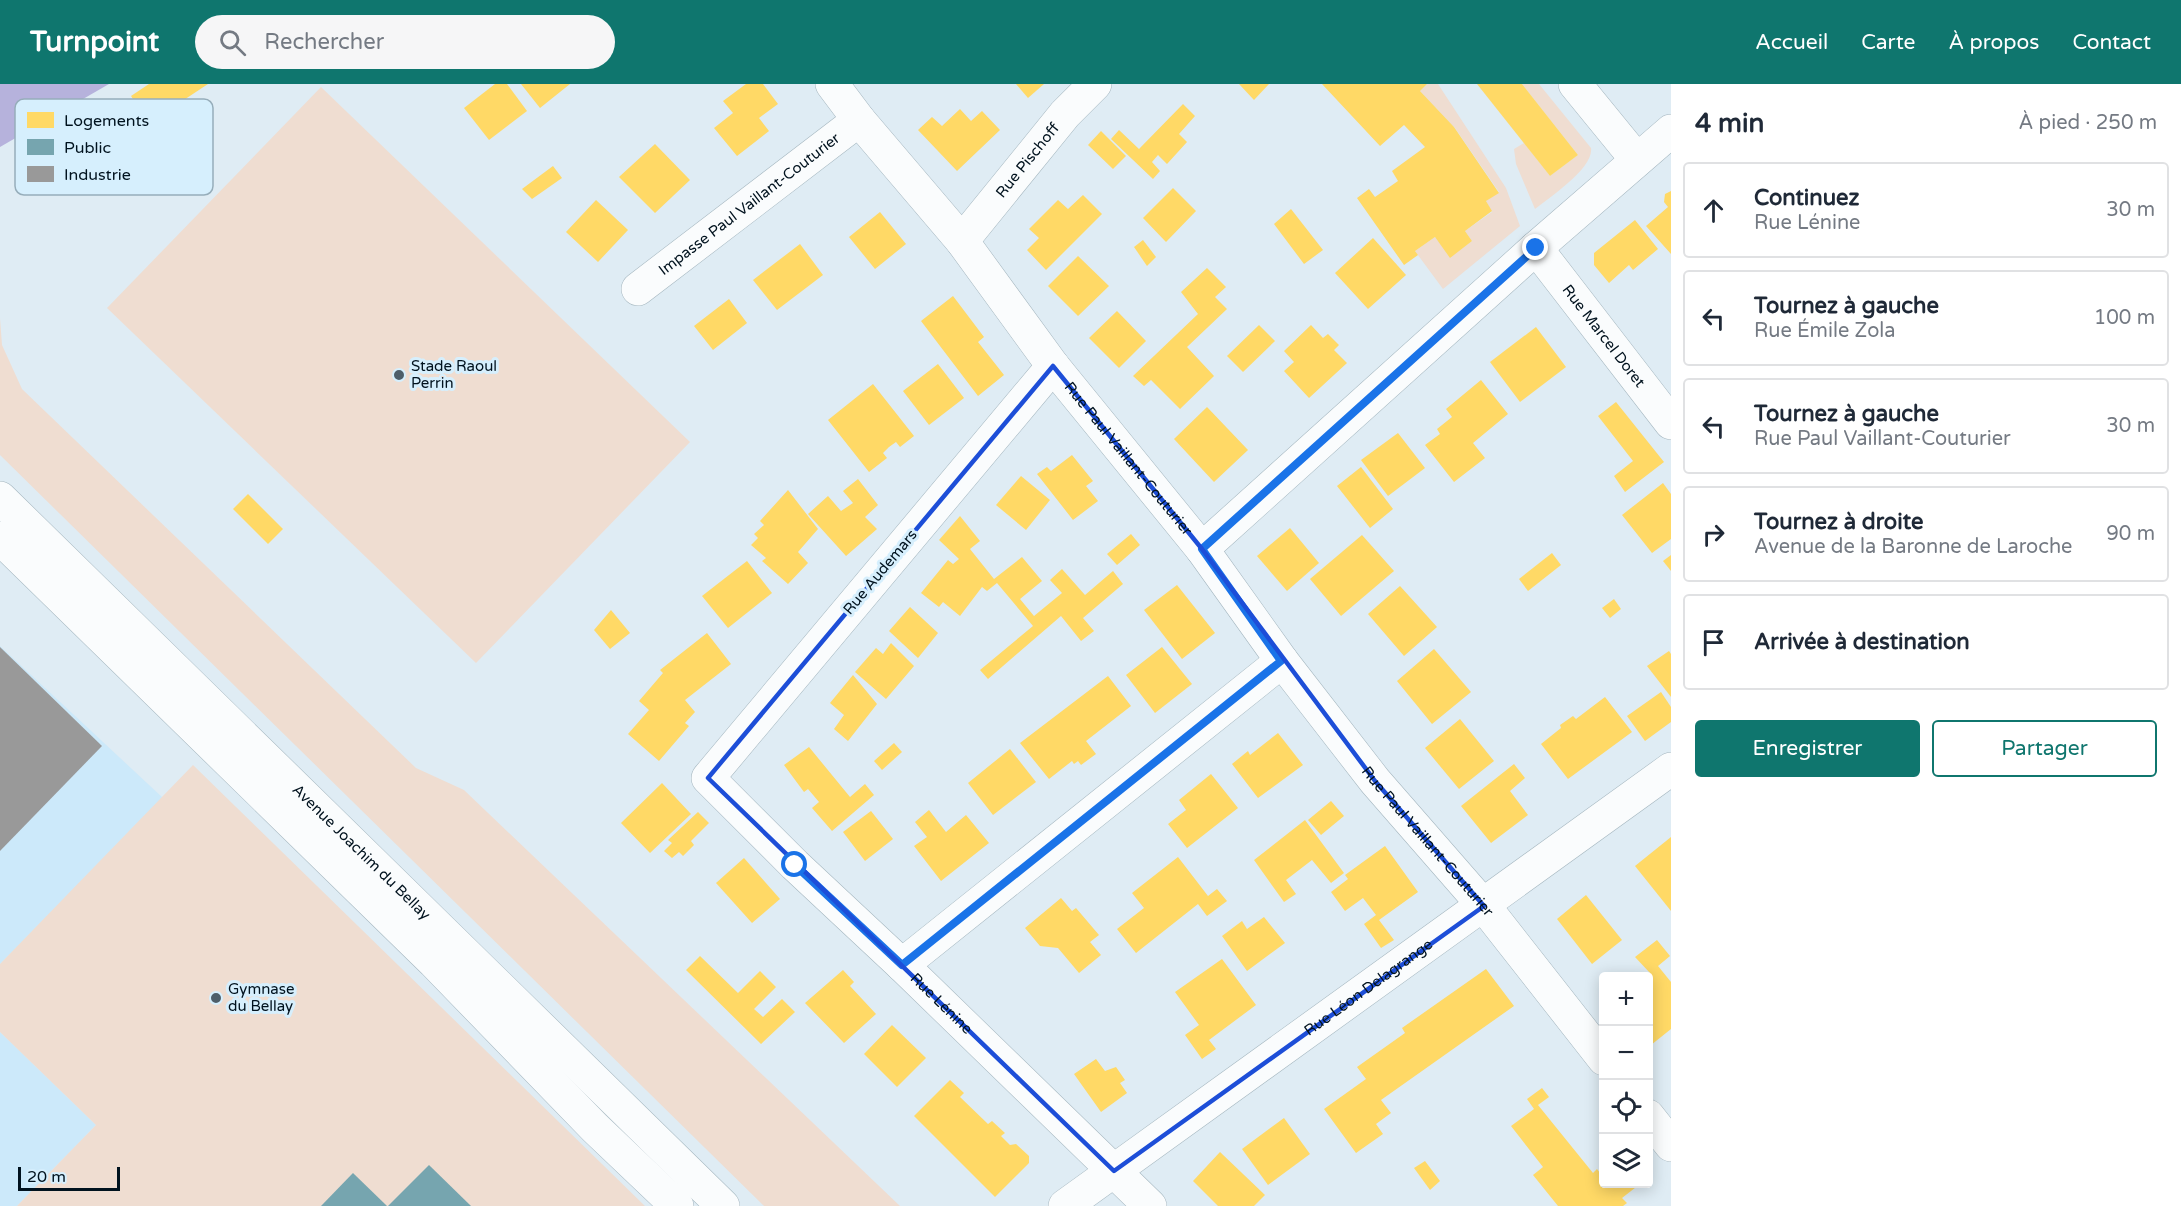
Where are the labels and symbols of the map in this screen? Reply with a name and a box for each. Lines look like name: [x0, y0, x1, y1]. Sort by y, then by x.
legend: [15, 99, 213, 195]
text: Logements: [64, 111, 149, 131]
street label: Rue Pischoff: [992, 119, 1063, 201]
street label: Impasse Paul Vaillant-Couturier: [655, 129, 844, 279]
text: Public: [64, 138, 111, 158]
text: Industrie: [64, 165, 131, 185]
route end: [1522, 234, 1548, 260]
street label: Rue Marcel Doret: [1559, 281, 1649, 391]
place label: Stade Raoul Perrin: [411, 357, 497, 392]
marker: Stade Raoul Perrin: [392, 368, 406, 382]
street label: Rue Paul Vaillant-Couturier: [1061, 378, 1196, 539]
street label: Rue Audemars: [839, 526, 921, 618]
street label: Rue Paul Vaillant-Couturier: [1358, 763, 1498, 920]
street label: Avenue Joachim du Bellay: [289, 781, 434, 924]
route start: [781, 851, 807, 877]
street label: Rue Léon Delagrange: [1301, 935, 1436, 1040]
street label: Rue Lénine: [907, 969, 976, 1038]
place label: Gymnase du Bellay: [228, 980, 294, 1015]
marker: Gymnase du Bellay: [209, 991, 223, 1005]
scale bar: [18, 1164, 120, 1192]

